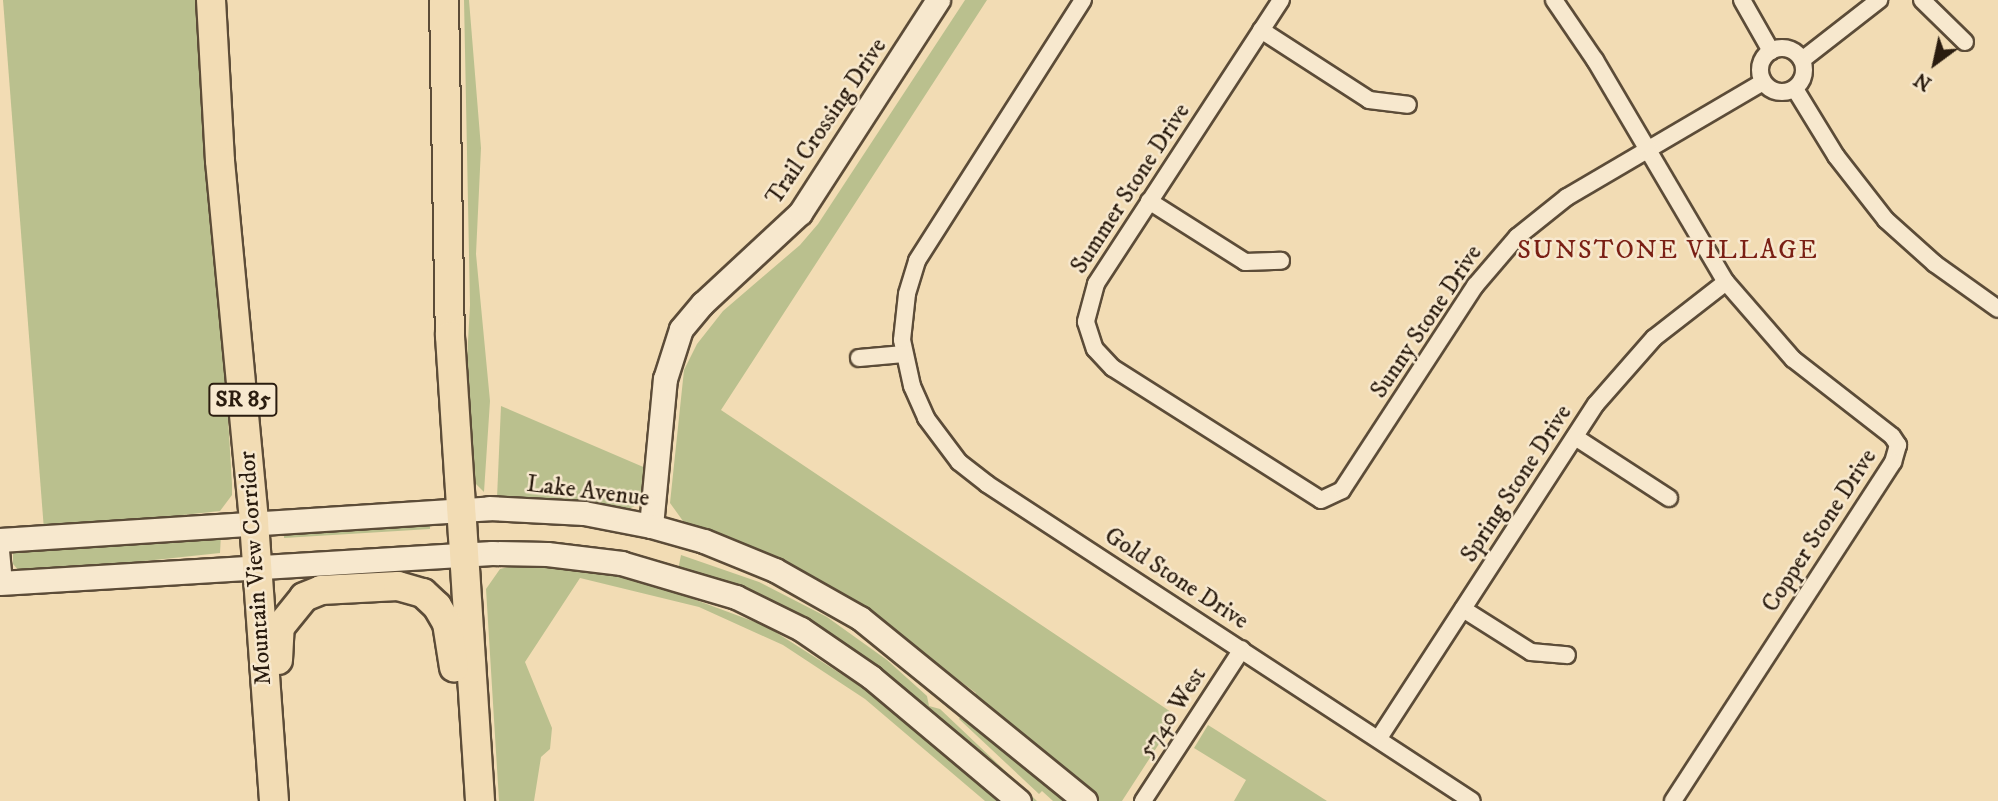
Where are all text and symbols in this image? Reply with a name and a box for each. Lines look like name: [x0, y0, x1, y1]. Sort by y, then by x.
north arrow: [1900, 28, 1970, 98]
street label: Trail Crossing Drive: [761, 33, 893, 211]
text: N: [1910, 67, 1936, 95]
street label: Summer Stone Drive: [1065, 99, 1197, 279]
district label: SUNSTONE VILLAGE: [1519, 235, 1817, 267]
street label: Sunny Stone Drive: [1365, 240, 1489, 404]
road number: SR 85: [208, 380, 278, 420]
street label: Spring Stone Drive: [1455, 400, 1579, 568]
street label: Copper Stone Drive: [1757, 444, 1883, 618]
street label: Mountain View Corridor: [233, 450, 279, 686]
street label: Lake Avenue: [525, 470, 651, 514]
street label: Gold Stone Drive: [1099, 522, 1253, 636]
street label: 5740 West: [1133, 662, 1213, 764]

